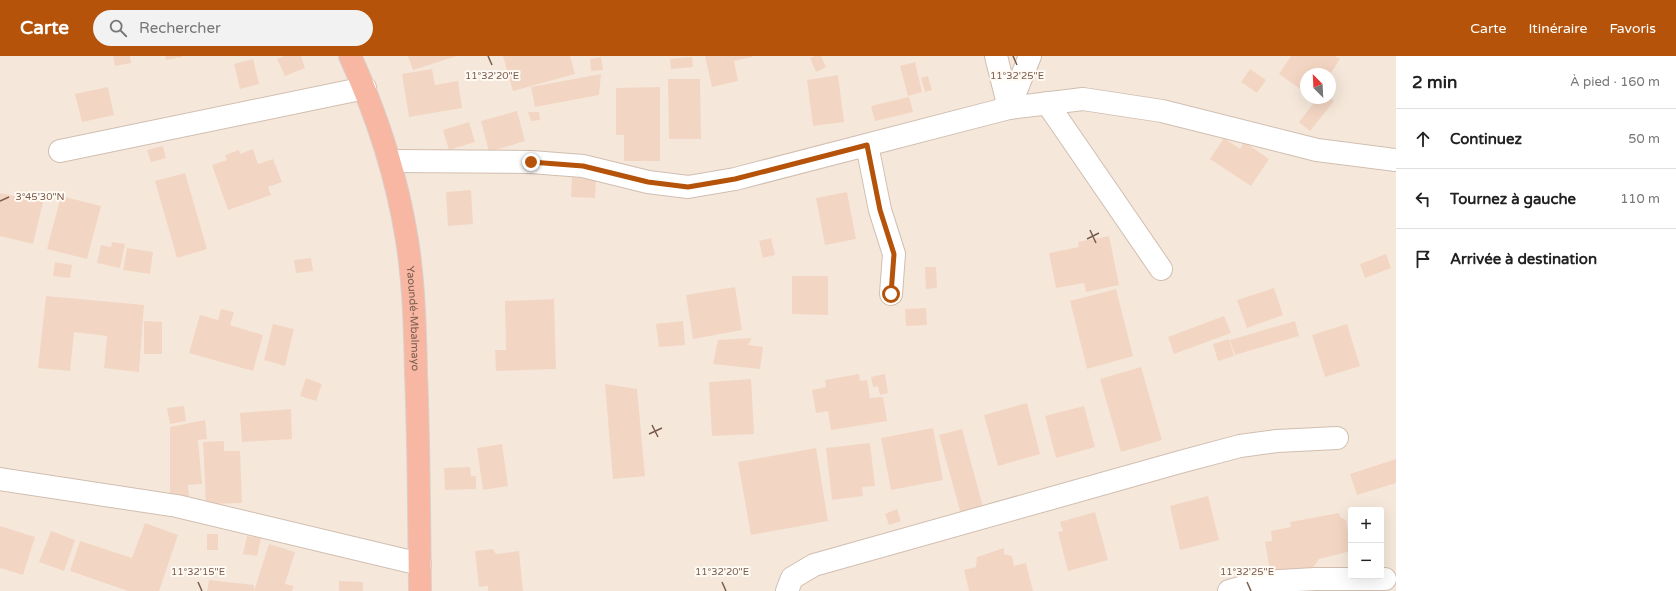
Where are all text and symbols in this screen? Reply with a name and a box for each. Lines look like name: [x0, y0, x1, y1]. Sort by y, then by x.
search box: [93, 10, 373, 46]
text: Carte: [20, 17, 69, 39]
icon: search: [107, 17, 129, 39]
text: Rechercher: [139, 19, 221, 37]
text: Carte: [1470, 20, 1506, 37]
text: Itinéraire: [1528, 20, 1587, 37]
text: Favoris: [1609, 20, 1656, 37]
north arrow: [1300, 68, 1336, 104]
text: 11°32'20"E: [465, 70, 519, 82]
text: 11°32'25"E: [990, 70, 1044, 82]
text: 2 min: [1412, 72, 1457, 93]
text: À pied · 160 m: [1570, 74, 1660, 90]
icon: ahead: [1412, 128, 1434, 150]
text: Continuez: [1450, 130, 1522, 148]
text: 50 m: [1628, 131, 1660, 147]
route end: [522, 153, 540, 171]
icon: left: [1412, 188, 1434, 210]
text: Tournez à gauche: [1450, 190, 1576, 208]
text: 3°45'30"N: [15, 191, 65, 203]
text: 110 m: [1620, 191, 1660, 207]
icon: arrive: [1412, 248, 1434, 270]
text: Arrivée à destination: [1450, 250, 1597, 268]
street label: Yaoundé-Mbalmayo: [404, 265, 422, 372]
route start: [882, 285, 900, 303]
map controls: [1348, 507, 1384, 579]
button: +: [1348, 507, 1384, 543]
button: −: [1348, 543, 1384, 579]
text: 11°32'15"E: [171, 566, 225, 578]
text: 11°32'20"E: [695, 566, 749, 578]
text: 11°32'25"E: [1220, 566, 1274, 578]

